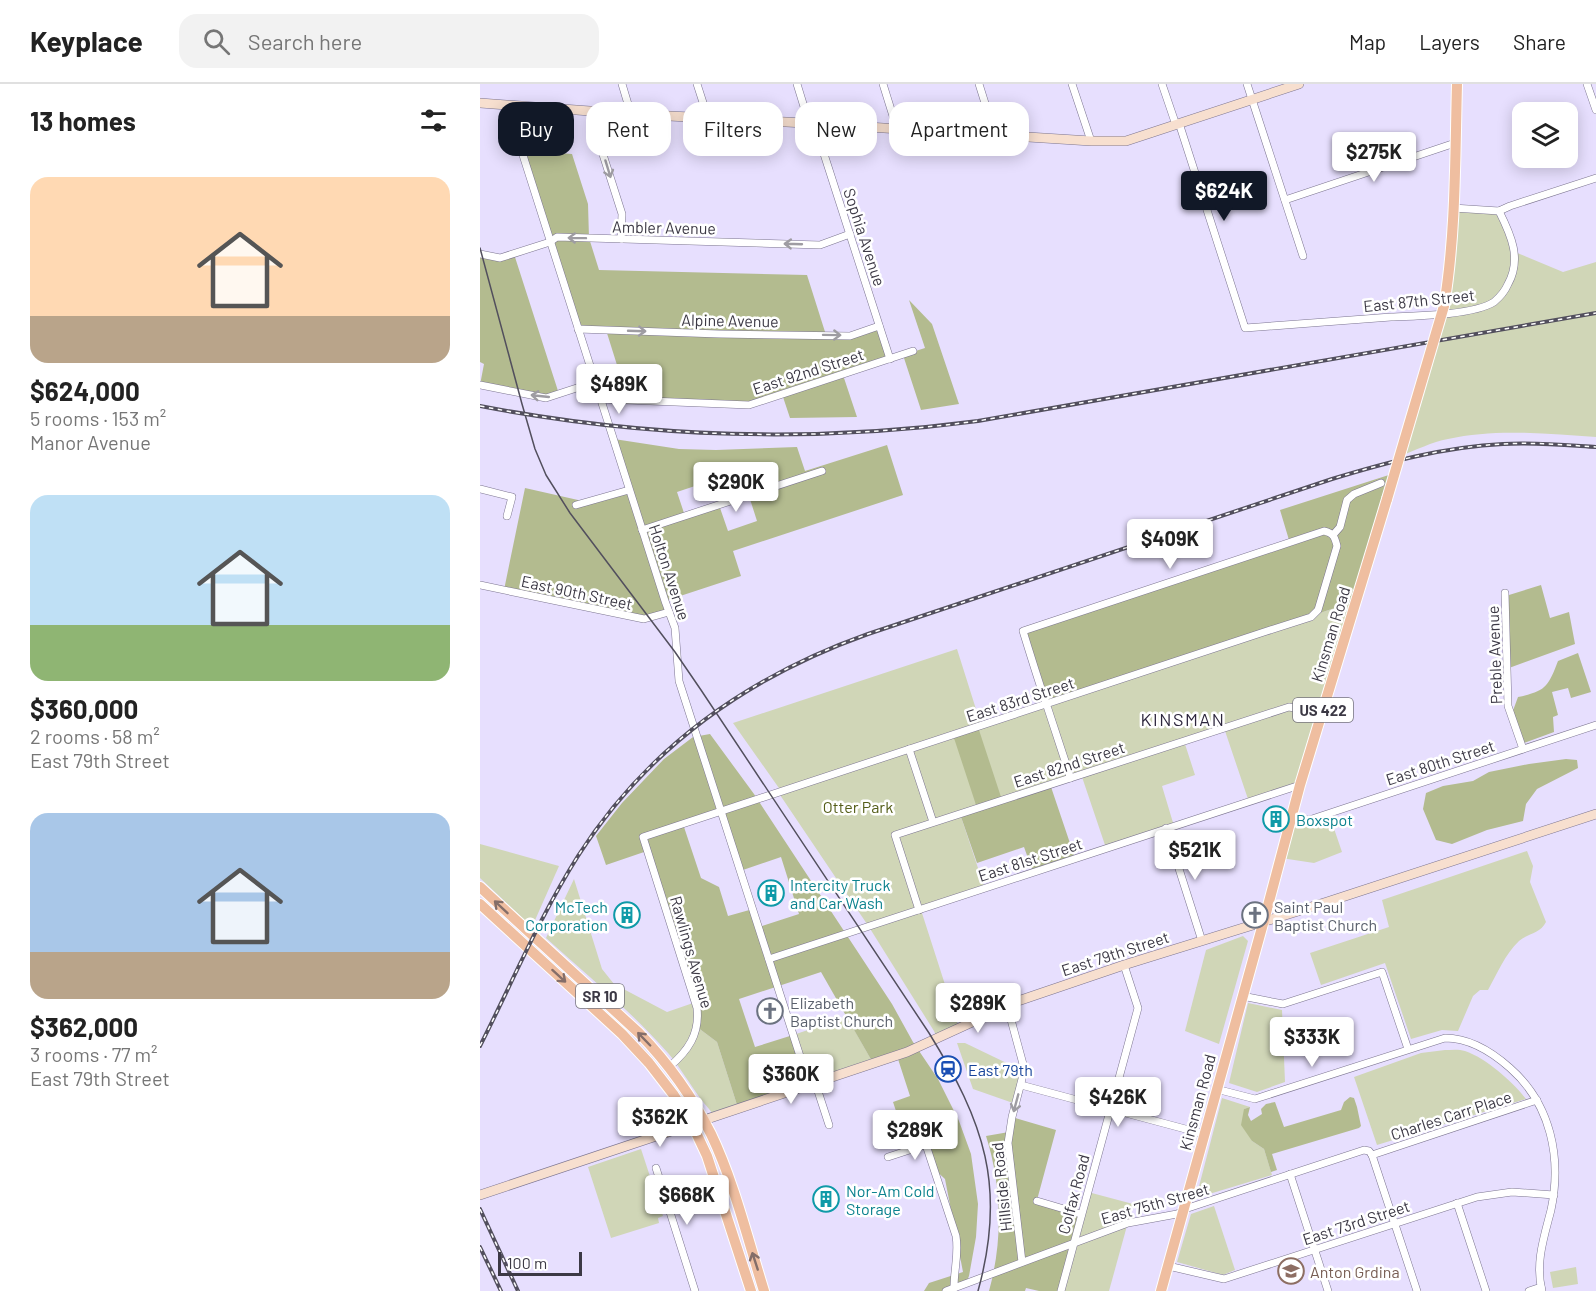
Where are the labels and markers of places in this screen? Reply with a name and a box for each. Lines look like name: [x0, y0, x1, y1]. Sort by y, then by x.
pin: $275K: [1332, 132, 1416, 183]
pin: $624K: [1182, 171, 1266, 222]
pin: $489K: [577, 364, 661, 415]
pin: $290K: [694, 462, 778, 513]
pin: $409K: [1128, 519, 1212, 570]
building icon: Boxspot: [1261, 804, 1291, 834]
place label: Boxspot: [1296, 810, 1353, 829]
pin: $521K: [1153, 830, 1237, 881]
place label: Intercity Truck and Car Wash: [790, 875, 890, 912]
building icon: Intercity Truck and Car Wash: [756, 878, 786, 908]
place label: McTech Corporation: [525, 897, 608, 934]
place label: Saint Paul Baptist Church: [1274, 897, 1377, 934]
building icon: McTech Corporation: [612, 900, 642, 930]
church icon: Saint Paul Baptist Church: [1240, 900, 1270, 930]
pin: $289K: [936, 983, 1020, 1034]
place label: Elizabeth Baptist Church: [790, 993, 893, 1030]
church icon: Elizabeth Baptist Church: [755, 996, 785, 1026]
pin: $333K: [1270, 1017, 1354, 1068]
pin: $360K: [749, 1054, 833, 1105]
station icon: East 79th: [933, 1054, 963, 1084]
place label: East 79th: [968, 1060, 1033, 1079]
pin: $426K: [1076, 1077, 1160, 1128]
pin: $362K: [618, 1097, 702, 1148]
pin: $289K: [873, 1110, 957, 1161]
pin: $668K: [645, 1175, 729, 1226]
place label: Nor-Am Cold Storage: [846, 1181, 935, 1218]
building icon: Nor-Am Cold Storage: [811, 1184, 841, 1214]
school or university icon: Anton Grdina: [1276, 1256, 1306, 1286]
place label: Anton Grdina: [1310, 1262, 1400, 1281]

